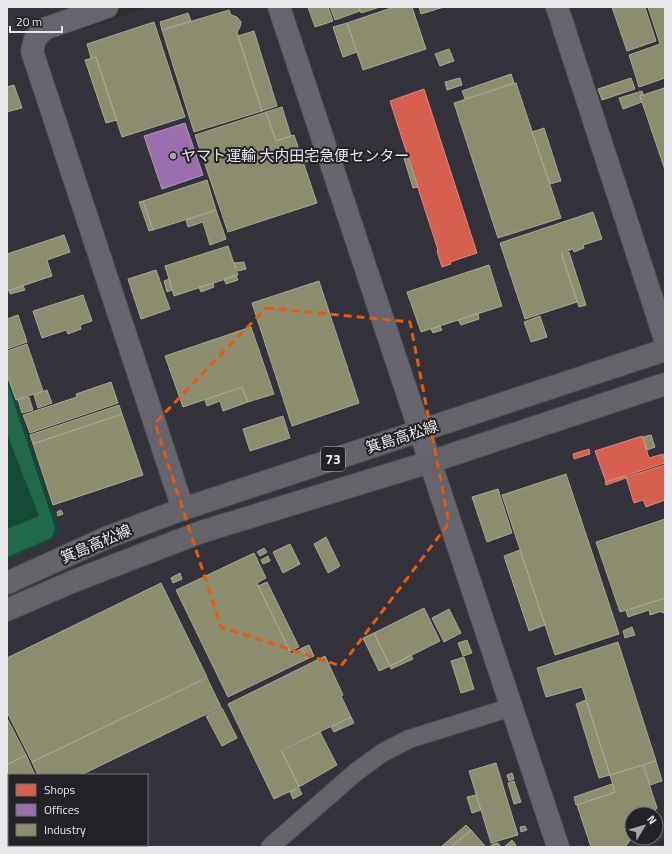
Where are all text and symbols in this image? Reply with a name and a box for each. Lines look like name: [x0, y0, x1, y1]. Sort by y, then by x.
scale bar: [10, 8, 62, 34]
text: 20 m: [16, 12, 42, 31]
place label: ヤマト運輸 大内田宅急便センター: [181, 144, 409, 167]
marker: ヤマト運輸 大内田宅急便センター: [168, 151, 178, 161]
street label: 箕島高松線: [363, 414, 441, 459]
road number: 73: [321, 447, 345, 471]
street label: 箕島高松線: [57, 518, 135, 569]
legend: [8, 774, 148, 846]
text: Shops: [44, 780, 76, 799]
text: Offices: [44, 800, 80, 819]
north arrow: [624, 806, 664, 846]
text: N: [643, 812, 661, 828]
text: Industry: [44, 820, 86, 839]

